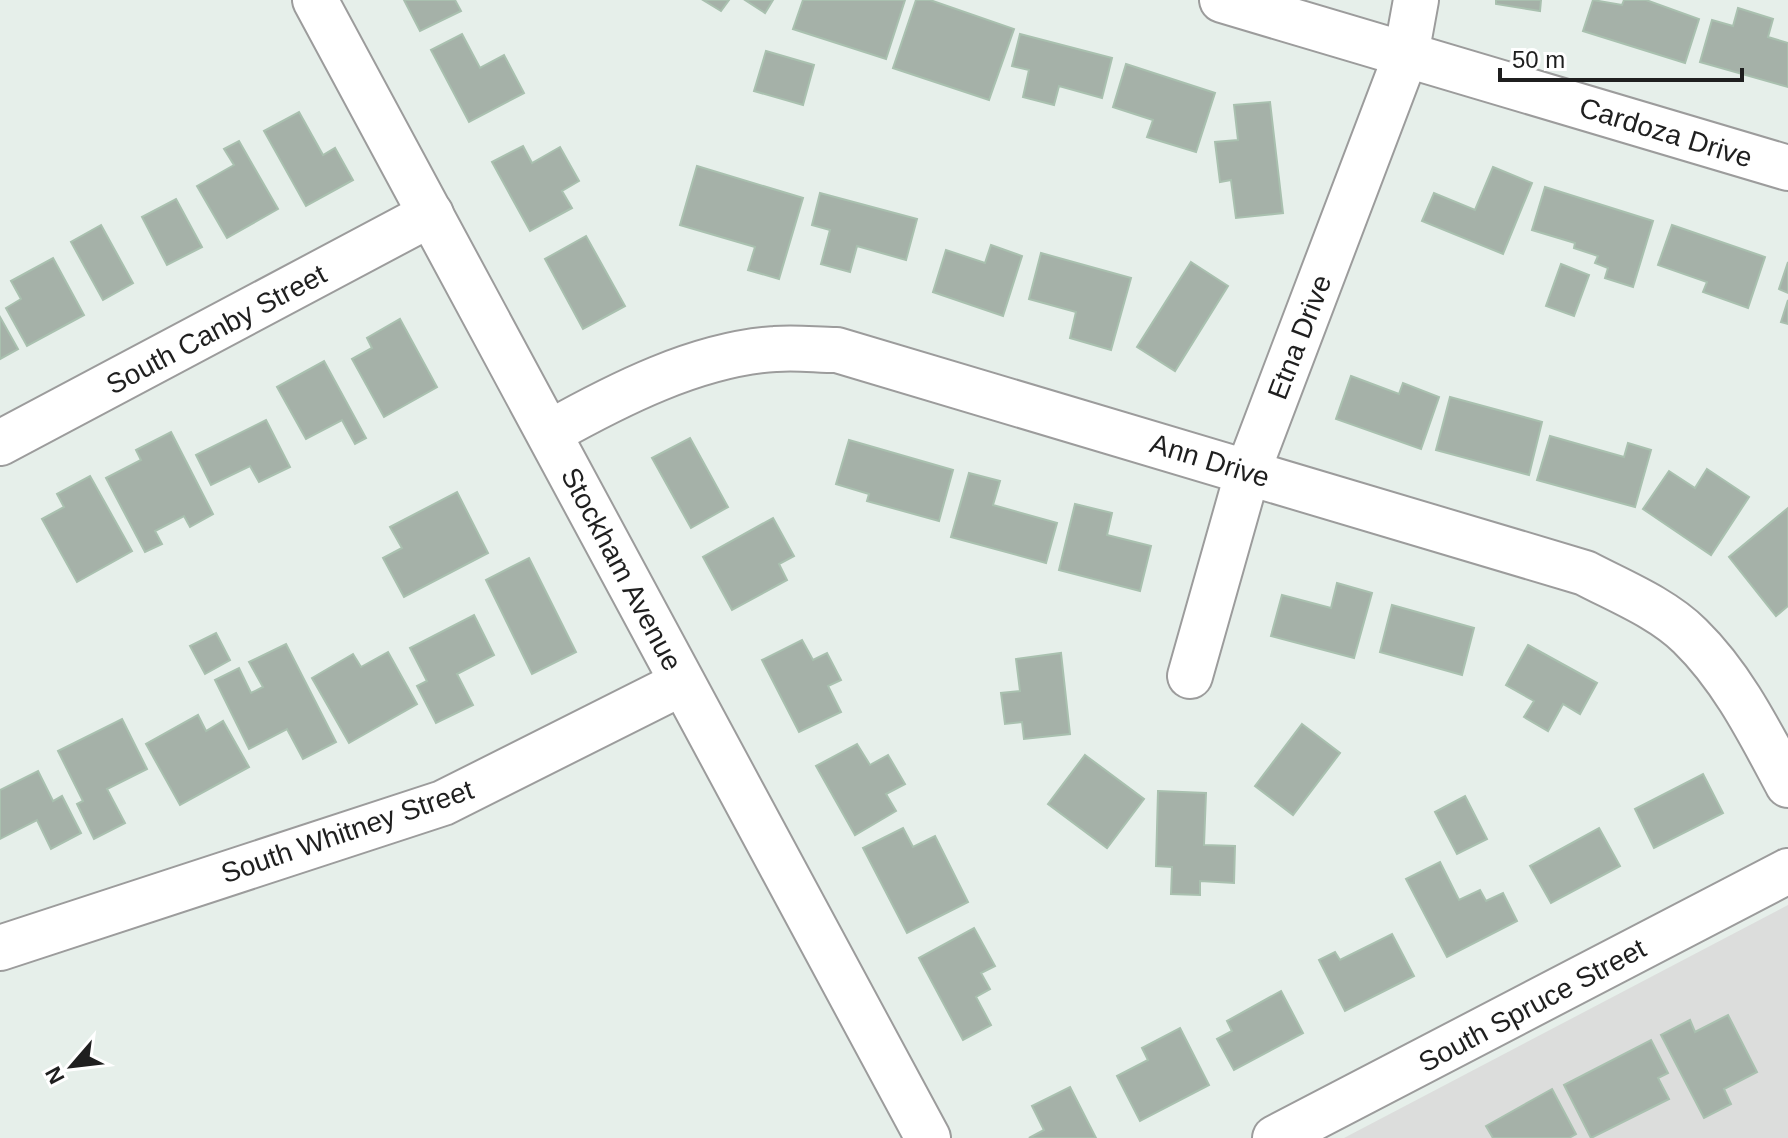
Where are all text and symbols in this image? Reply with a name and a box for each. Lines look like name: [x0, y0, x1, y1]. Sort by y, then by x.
scale bar: [1500, 32, 1742, 82]
text: 50 m: [1512, 46, 1565, 73]
street label: Cardoza Drive: [1576, 91, 1756, 173]
street label: South Canby Street: [101, 258, 332, 400]
street label: Etna Drive: [1262, 271, 1337, 404]
street label: Ann Drive: [1147, 428, 1273, 493]
street label: Stockham Avenue: [555, 463, 688, 676]
street label: South Whitney Street: [217, 774, 477, 889]
street label: South Spruce Street: [1414, 932, 1651, 1078]
north arrow: [32, 1026, 112, 1106]
text: N: [40, 1062, 70, 1088]

